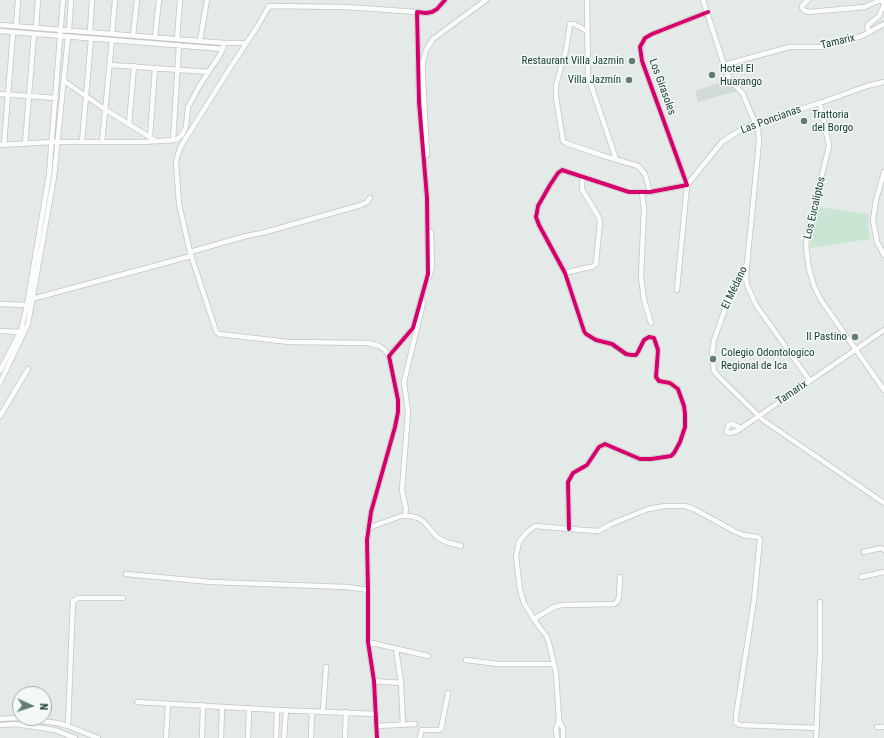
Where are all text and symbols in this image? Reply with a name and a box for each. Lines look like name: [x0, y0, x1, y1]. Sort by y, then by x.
street label: Tamarix: [820, 31, 856, 53]
place label: Restaurant Villa Jazmin: [522, 54, 624, 68]
marker: Restaurant Villa Jazmin: [627, 56, 637, 66]
street label: Los Girasoles: [646, 57, 678, 117]
place label: Hotel El Huarango: [720, 62, 762, 88]
marker: Hotel El Huarango: [707, 70, 717, 80]
place label: Villa Jazmín: [568, 73, 621, 87]
marker: Villa Jazmín: [624, 75, 634, 85]
street label: Las Poncianas: [739, 103, 803, 137]
place label: Trattoria del Borgo: [812, 108, 853, 134]
marker: Trattoria del Borgo: [799, 116, 809, 126]
street label: Los Eucaliptos: [801, 176, 829, 240]
street label: El Médano: [719, 265, 751, 311]
place label: Il Pastino: [806, 330, 847, 344]
marker: Il Pastino: [850, 332, 860, 342]
place label: Colegio Odontologico Regional de Ica: [721, 346, 815, 372]
marker: Colegio Odontologico Regional de Ica: [708, 354, 718, 364]
street label: Tamarix: [774, 378, 810, 408]
north arrow: [12, 686, 52, 726]
text: N: [37, 703, 50, 710]

